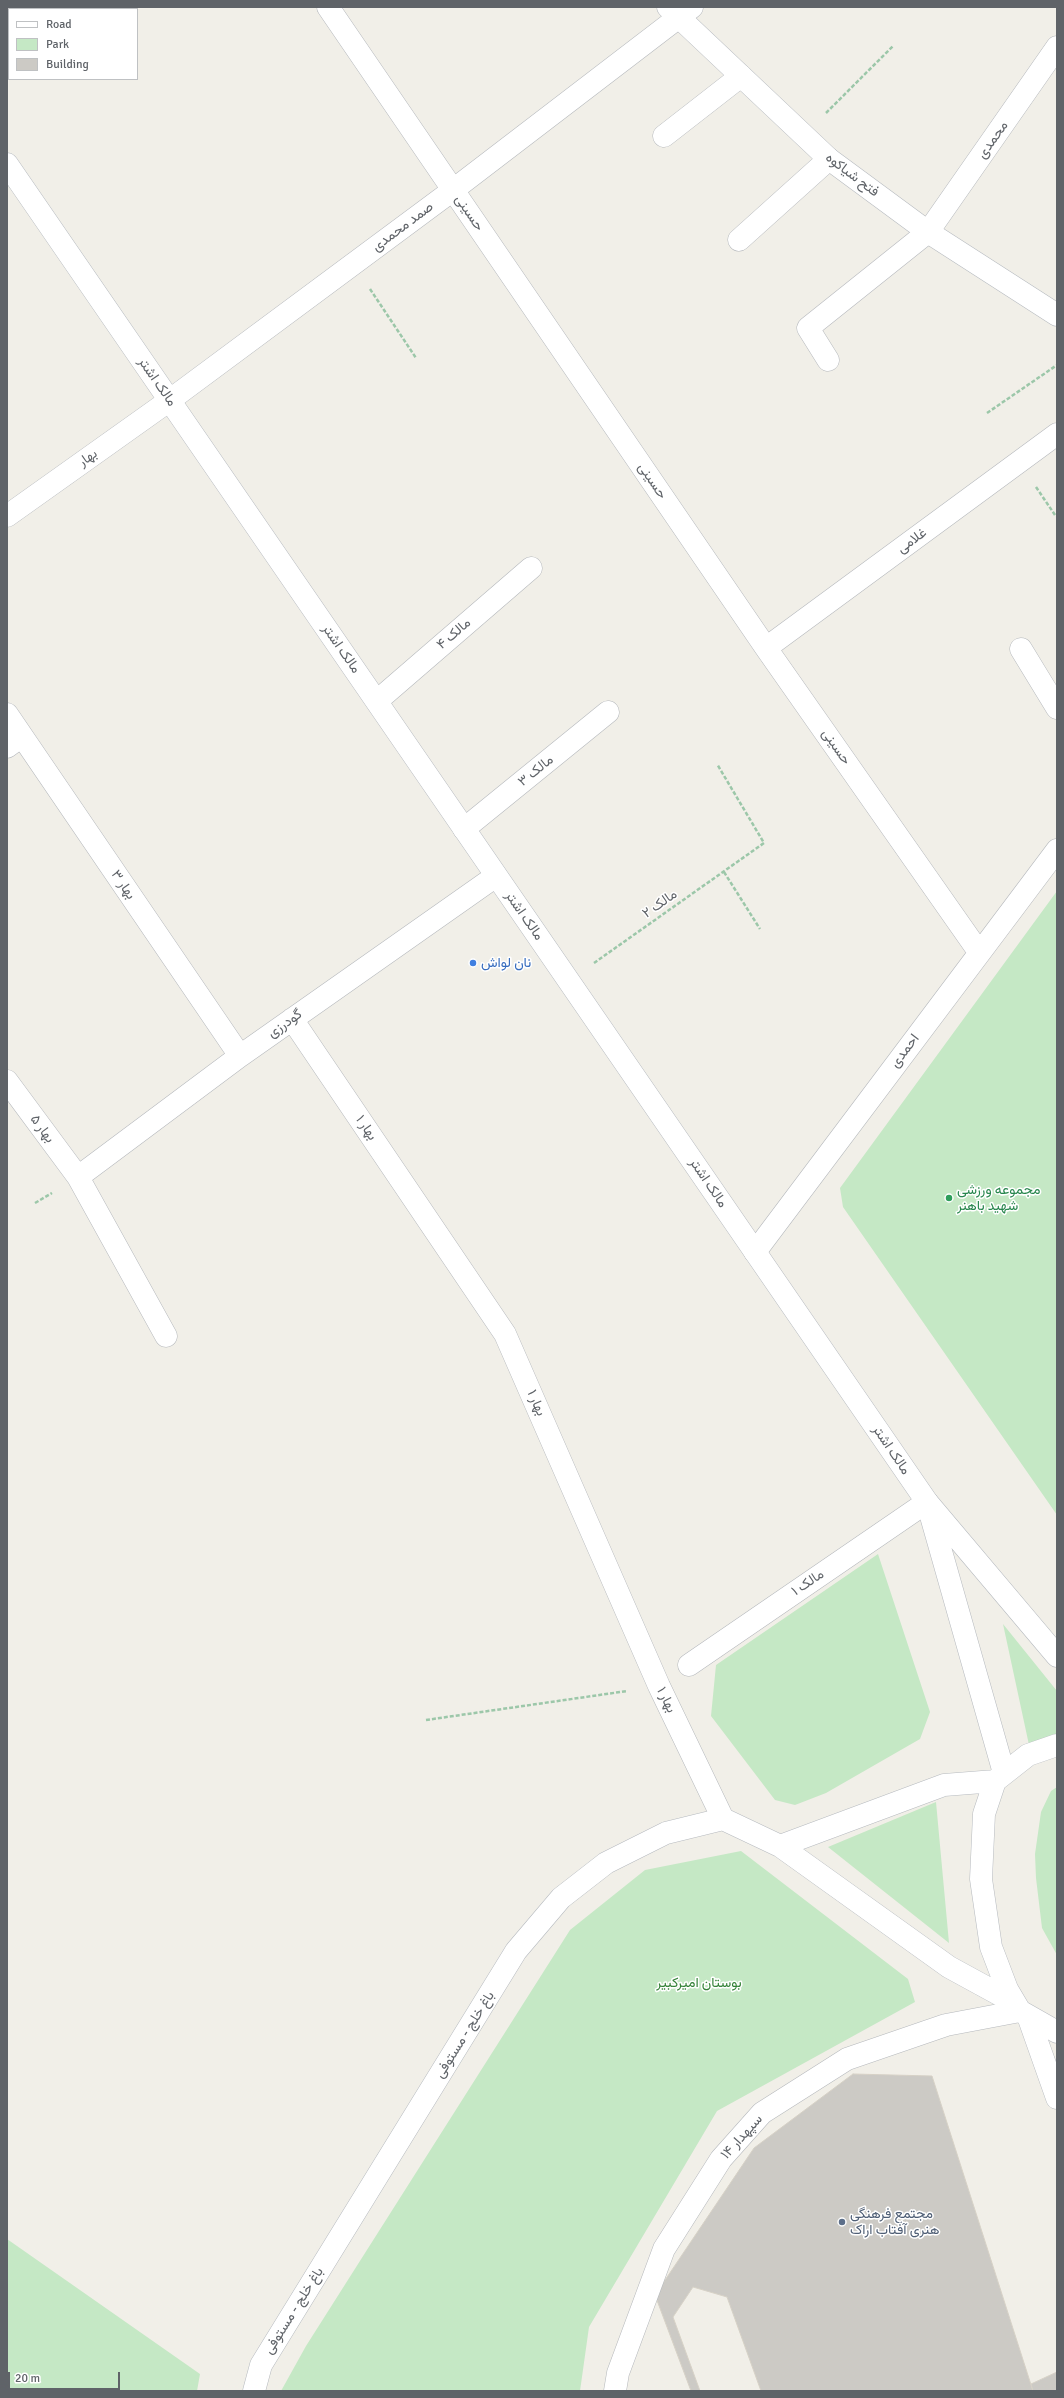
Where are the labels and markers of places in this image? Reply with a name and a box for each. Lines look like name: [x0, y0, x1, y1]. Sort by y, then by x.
place label: نان لواش: [481, 955, 531, 971]
marker: نان لواش: [468, 958, 478, 968]
place label: مجموعه ورزشی شهید باهنر: [957, 1182, 1041, 1214]
marker: مجموعه ورزشی شهید باهنر: [944, 1193, 954, 1203]
place label: مجتمع فرهنگی هنری آفتاب اراک: [850, 2206, 939, 2238]
marker: مجتمع فرهنگی هنری آفتاب اراک: [837, 2217, 847, 2227]

